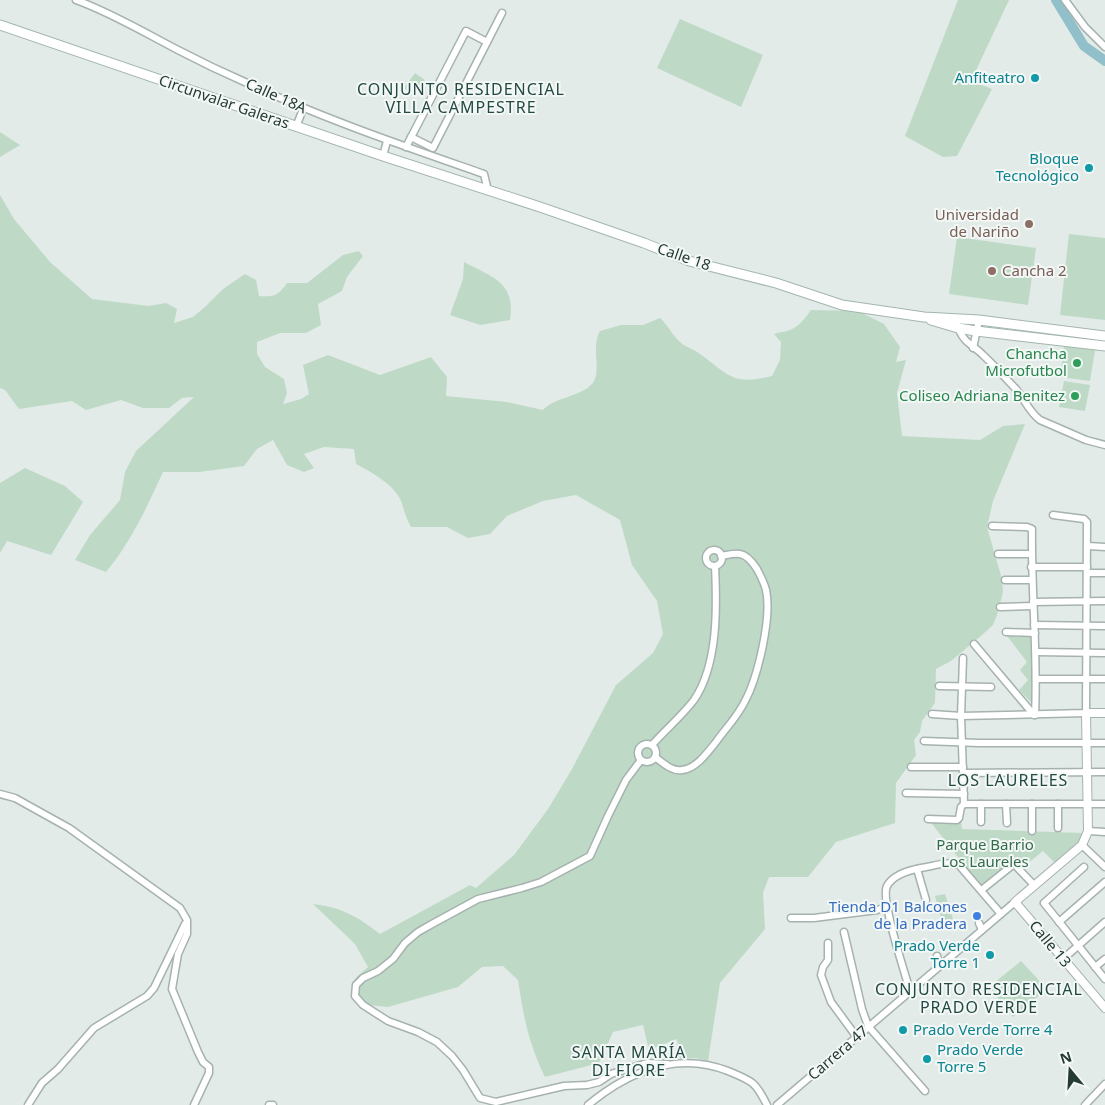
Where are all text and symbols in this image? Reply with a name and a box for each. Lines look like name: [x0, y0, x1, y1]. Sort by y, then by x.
place label: Anfiteatro: [954, 67, 1025, 87]
street label: Circunvalar Galeras: [157, 69, 292, 133]
marker: Anfiteatro: [1029, 72, 1041, 84]
street label: Calle 18A: [243, 73, 310, 118]
district label: CONJUNTO RESIDENCIAL VILLA CAMPESTRE: [357, 78, 565, 118]
place label: Bloque Tecnológico: [995, 148, 1079, 185]
marker: Bloque Tecnológico: [1083, 162, 1095, 174]
place label: Universidad de Nariño: [935, 204, 1019, 241]
marker: Universidad de Nariño: [1023, 218, 1035, 230]
street label: Calle 18: [655, 238, 714, 274]
place label: Cancha 2: [1002, 260, 1067, 280]
marker: Cancha 2: [986, 265, 998, 277]
place label: Chancha Microfutbol: [985, 343, 1067, 380]
marker: Chancha Microfutbol: [1071, 357, 1083, 369]
place label: Coliseo Adriana Benitez: [899, 385, 1065, 405]
marker: Coliseo Adriana Benitez: [1069, 390, 1081, 402]
district label: LOS LAURELES: [948, 769, 1068, 791]
park label: Parque Barrio Los Laureles: [936, 834, 1034, 871]
place label: Tienda D1 Balcones de la Pradera: [829, 896, 967, 933]
marker: Tienda D1 Balcones de la Pradera: [971, 910, 983, 922]
street label: Calle 13: [1025, 916, 1076, 971]
place label: Prado Verde Torre 1: [894, 935, 980, 972]
marker: Prado Verde Torre 1: [984, 949, 996, 961]
district label: CONJUNTO RESIDENCIAL PRADO VERDE: [875, 978, 1083, 1018]
place label: Prado Verde Torre 4: [913, 1019, 1053, 1039]
street label: Carrera 47: [803, 1020, 872, 1084]
marker: Prado Verde Torre 4: [897, 1024, 909, 1036]
place label: Prado Verde Torre 5: [937, 1039, 1023, 1076]
district label: SANTA MARÍA DI FIORE: [572, 1041, 686, 1081]
north arrow: [1045, 1045, 1095, 1095]
text: N: [1057, 1046, 1074, 1068]
marker: Prado Verde Torre 5: [921, 1053, 933, 1065]

